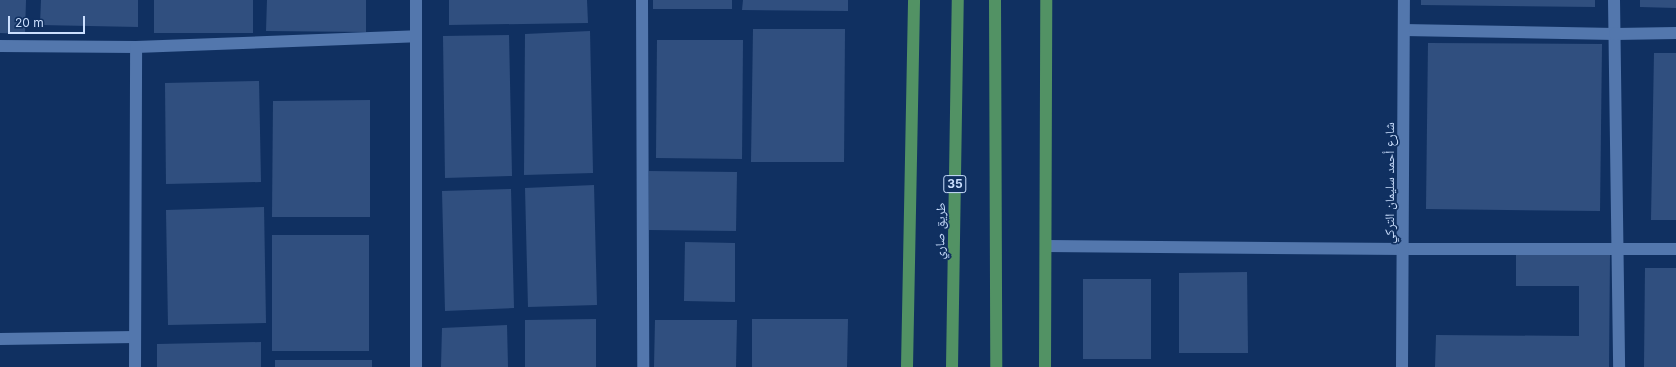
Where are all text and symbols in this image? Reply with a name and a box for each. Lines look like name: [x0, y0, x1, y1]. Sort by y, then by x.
scale bar: [10, 8, 87, 34]
text: 20 m: [15, 15, 44, 30]
street label: شارع أحمد سليمان التركي: [1381, 122, 1397, 244]
road number: 35: [943, 174, 967, 194]
street label: طريق صاري: [932, 202, 948, 260]

